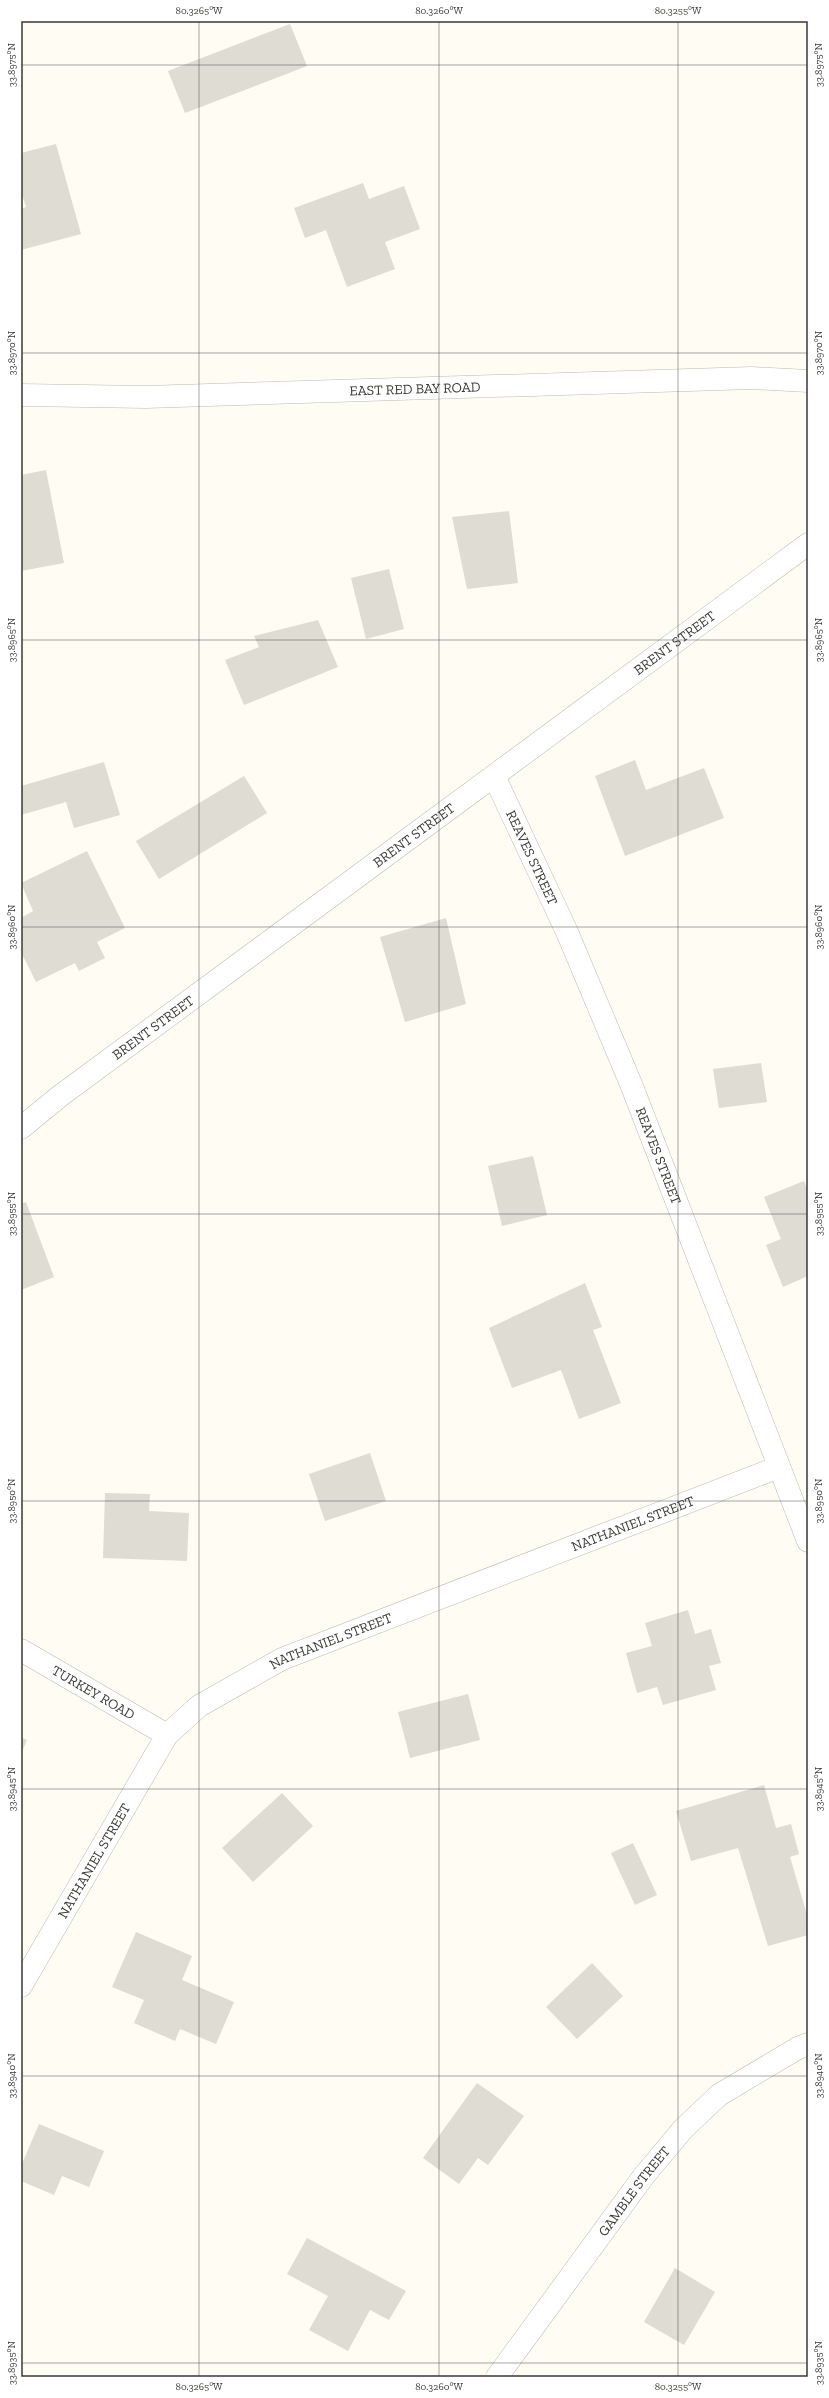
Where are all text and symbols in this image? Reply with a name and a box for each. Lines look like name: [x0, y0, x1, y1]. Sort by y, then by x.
text: 80.3265°W: [176, 5, 223, 17]
text: 80.3260°W: [415, 5, 463, 17]
text: 80.3255°W: [655, 5, 702, 17]
text: 33.8975°N: [6, 43, 18, 87]
text: 33.8975°N: [813, 43, 825, 87]
text: 33.8970°N: [6, 330, 18, 375]
text: 33.8970°N: [813, 330, 825, 375]
street label: EAST RED BAY ROAD: [349, 378, 481, 399]
street label: BRENT STREET: [630, 607, 719, 678]
text: 33.8965°N: [6, 617, 18, 662]
text: 33.8965°N: [813, 617, 825, 662]
street label: BRENT STREET: [369, 799, 458, 871]
street label: REAVES STREET: [503, 807, 562, 908]
text: 33.8960°N: [6, 904, 18, 950]
text: 33.8960°N: [813, 904, 825, 950]
street label: BRENT STREET: [109, 991, 197, 1063]
street label: REAVES STREET: [632, 1105, 685, 1207]
text: 33.8955°N: [6, 1191, 18, 1236]
text: 33.8955°N: [813, 1191, 825, 1236]
text: 33.8950°N: [6, 1478, 18, 1523]
text: 33.8950°N: [813, 1478, 825, 1523]
street label: NATHANIEL STREET: [569, 1492, 697, 1555]
street label: NATHANIEL STREET: [266, 1609, 395, 1673]
street label: TURKEY ROAD: [49, 1661, 138, 1723]
text: 33.8945°N: [6, 1766, 18, 1811]
text: 33.8945°N: [813, 1766, 825, 1811]
street label: NATHANIEL STREET: [54, 1800, 134, 1921]
text: 33.8940°N: [6, 2053, 18, 2099]
text: 33.8940°N: [813, 2053, 825, 2099]
street label: GAMBLE STREET: [594, 2142, 674, 2239]
text: 33.8935°N: [6, 2340, 18, 2385]
text: 33.8935°N: [813, 2340, 825, 2385]
text: 80.3265°W: [176, 2381, 223, 2393]
text: 80.3260°W: [415, 2381, 463, 2393]
text: 80.3255°W: [655, 2381, 702, 2393]

